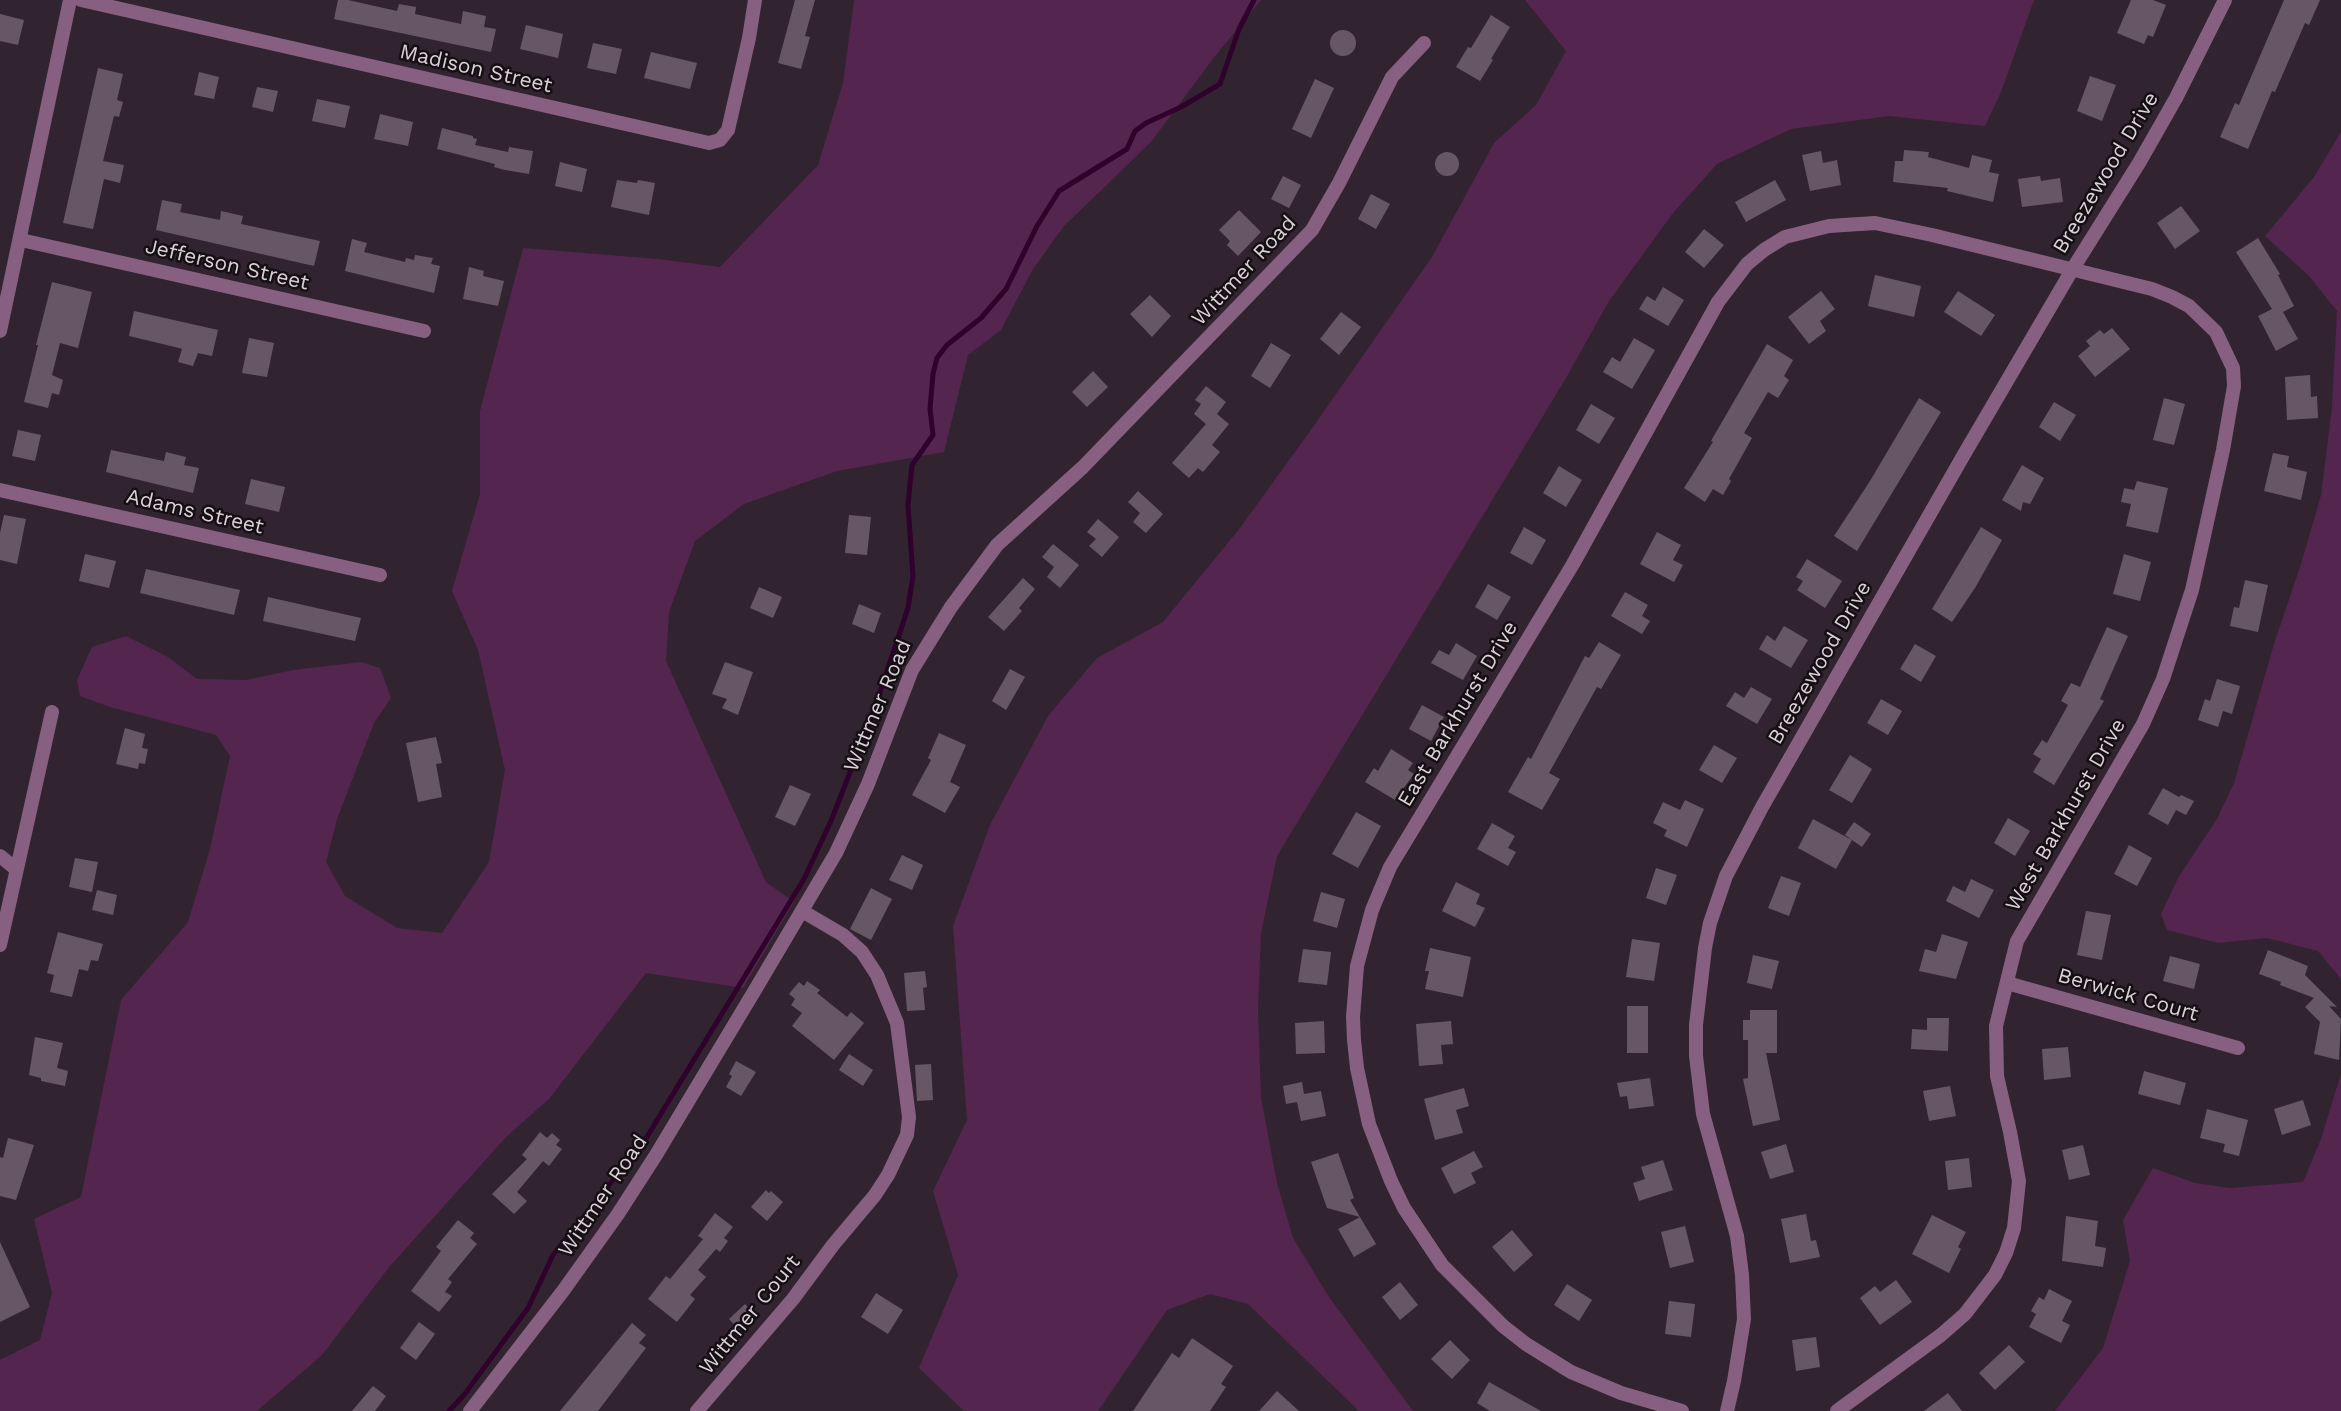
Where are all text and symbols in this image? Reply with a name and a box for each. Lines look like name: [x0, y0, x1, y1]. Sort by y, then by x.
street label: Madison Street: [397, 39, 555, 99]
street label: Breezewood Drive: [2048, 88, 2164, 258]
street label: Wittmer Road: [1187, 211, 1301, 331]
street label: Jefferson Street: [143, 234, 311, 296]
street label: Adams Street: [124, 484, 266, 540]
street label: Breezewood Drive: [1763, 577, 1877, 749]
street label: East Barkhurst Drive: [1393, 617, 1523, 811]
street label: Wittmer Road: [839, 636, 917, 776]
street label: West Barkhurst Drive: [2001, 714, 2131, 916]
street label: Berwick Court: [2055, 963, 2201, 1027]
street label: Wittmer Road: [553, 1130, 653, 1262]
street label: Wittmer Court: [694, 1250, 806, 1380]

